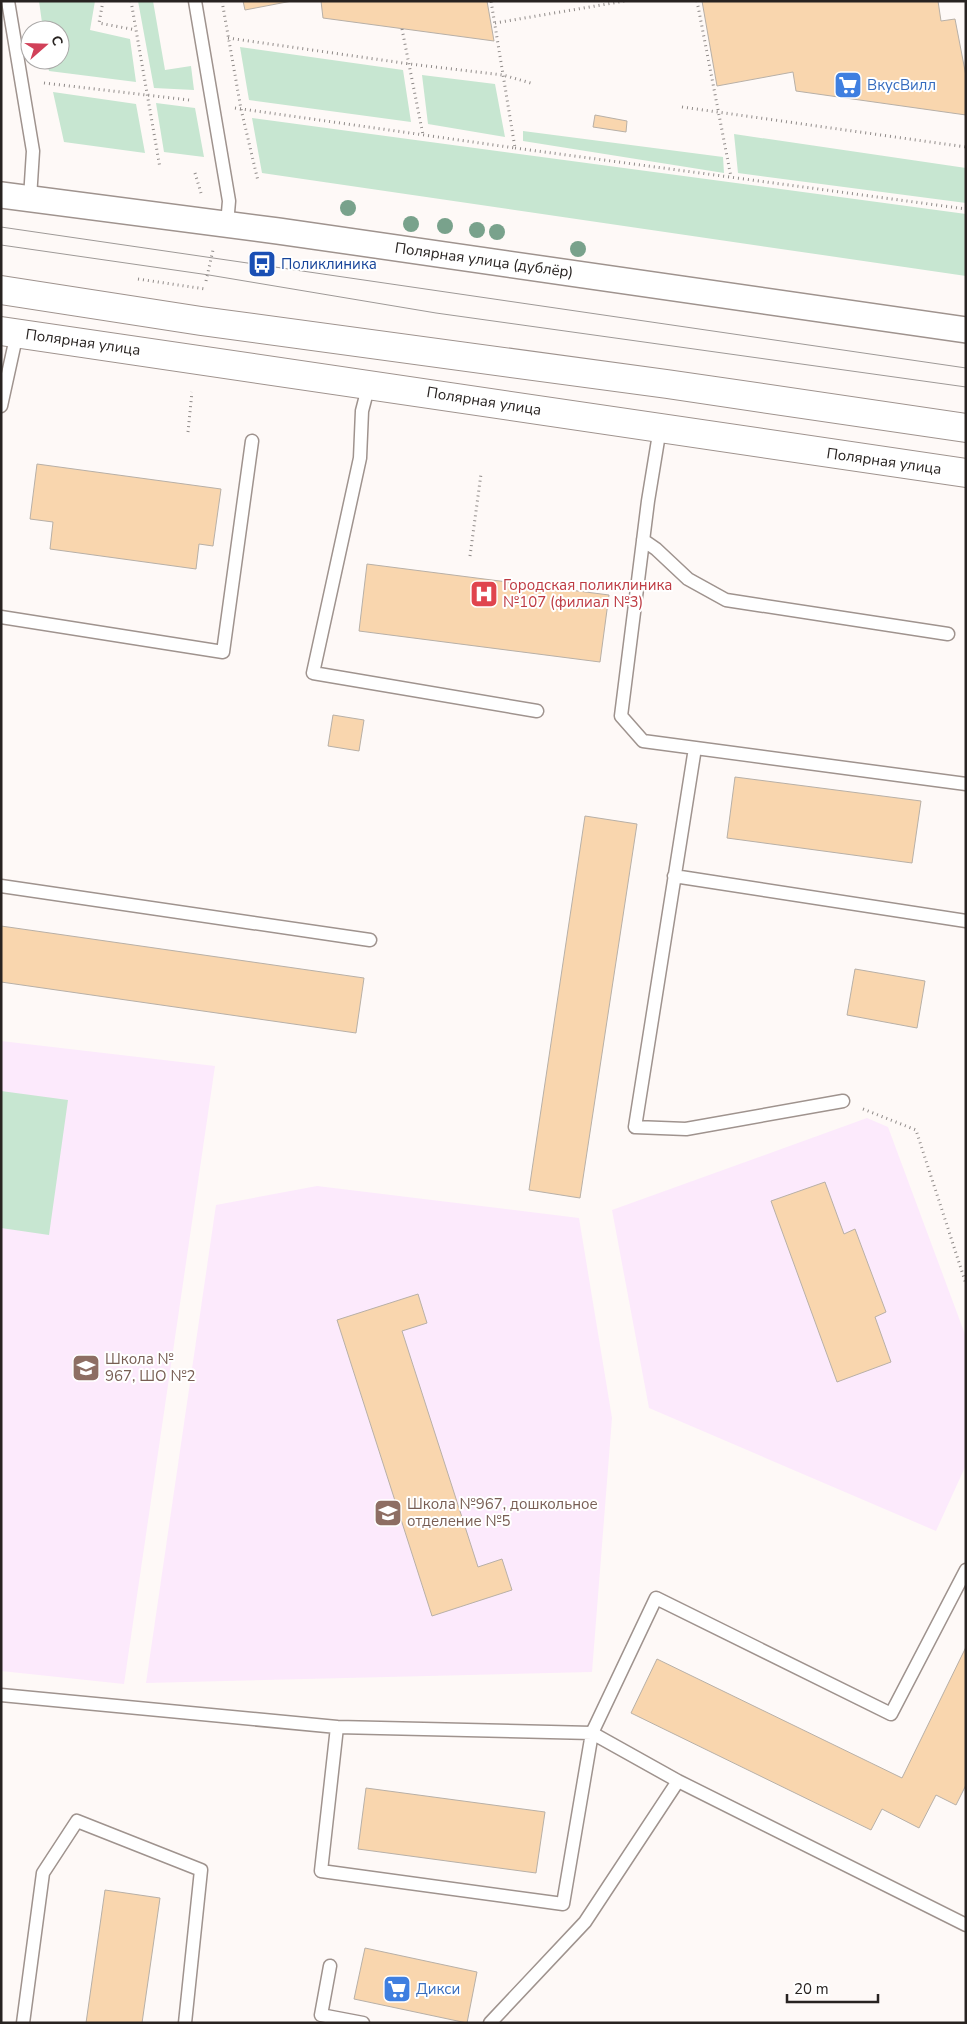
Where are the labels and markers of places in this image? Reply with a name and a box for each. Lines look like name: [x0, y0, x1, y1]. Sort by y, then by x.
supermarket icon: ВкусВилл: [833, 70, 863, 100]
place label: ВкусВилл: [867, 75, 936, 95]
bus stop icon: Поликлиника: [247, 249, 277, 279]
place label: Поликлиника: [281, 254, 377, 274]
place label: Городская поликлиника №107 (филиал №3): [503, 575, 672, 612]
hospital icon: Городская поликлиника №107 (филиал №3): [469, 579, 499, 609]
place label: Школа № 967, ШО №2: [105, 1349, 196, 1386]
school or university icon: Школа № 967, ШО №2: [71, 1353, 101, 1383]
place label: Школа №967, дошкольное отделение №5: [407, 1494, 598, 1531]
school or university icon: Школа №967, дошкольное отделение №5: [373, 1498, 403, 1528]
supermarket icon: Дикси: [382, 1974, 412, 2004]
place label: Дикси: [416, 1979, 460, 1999]

